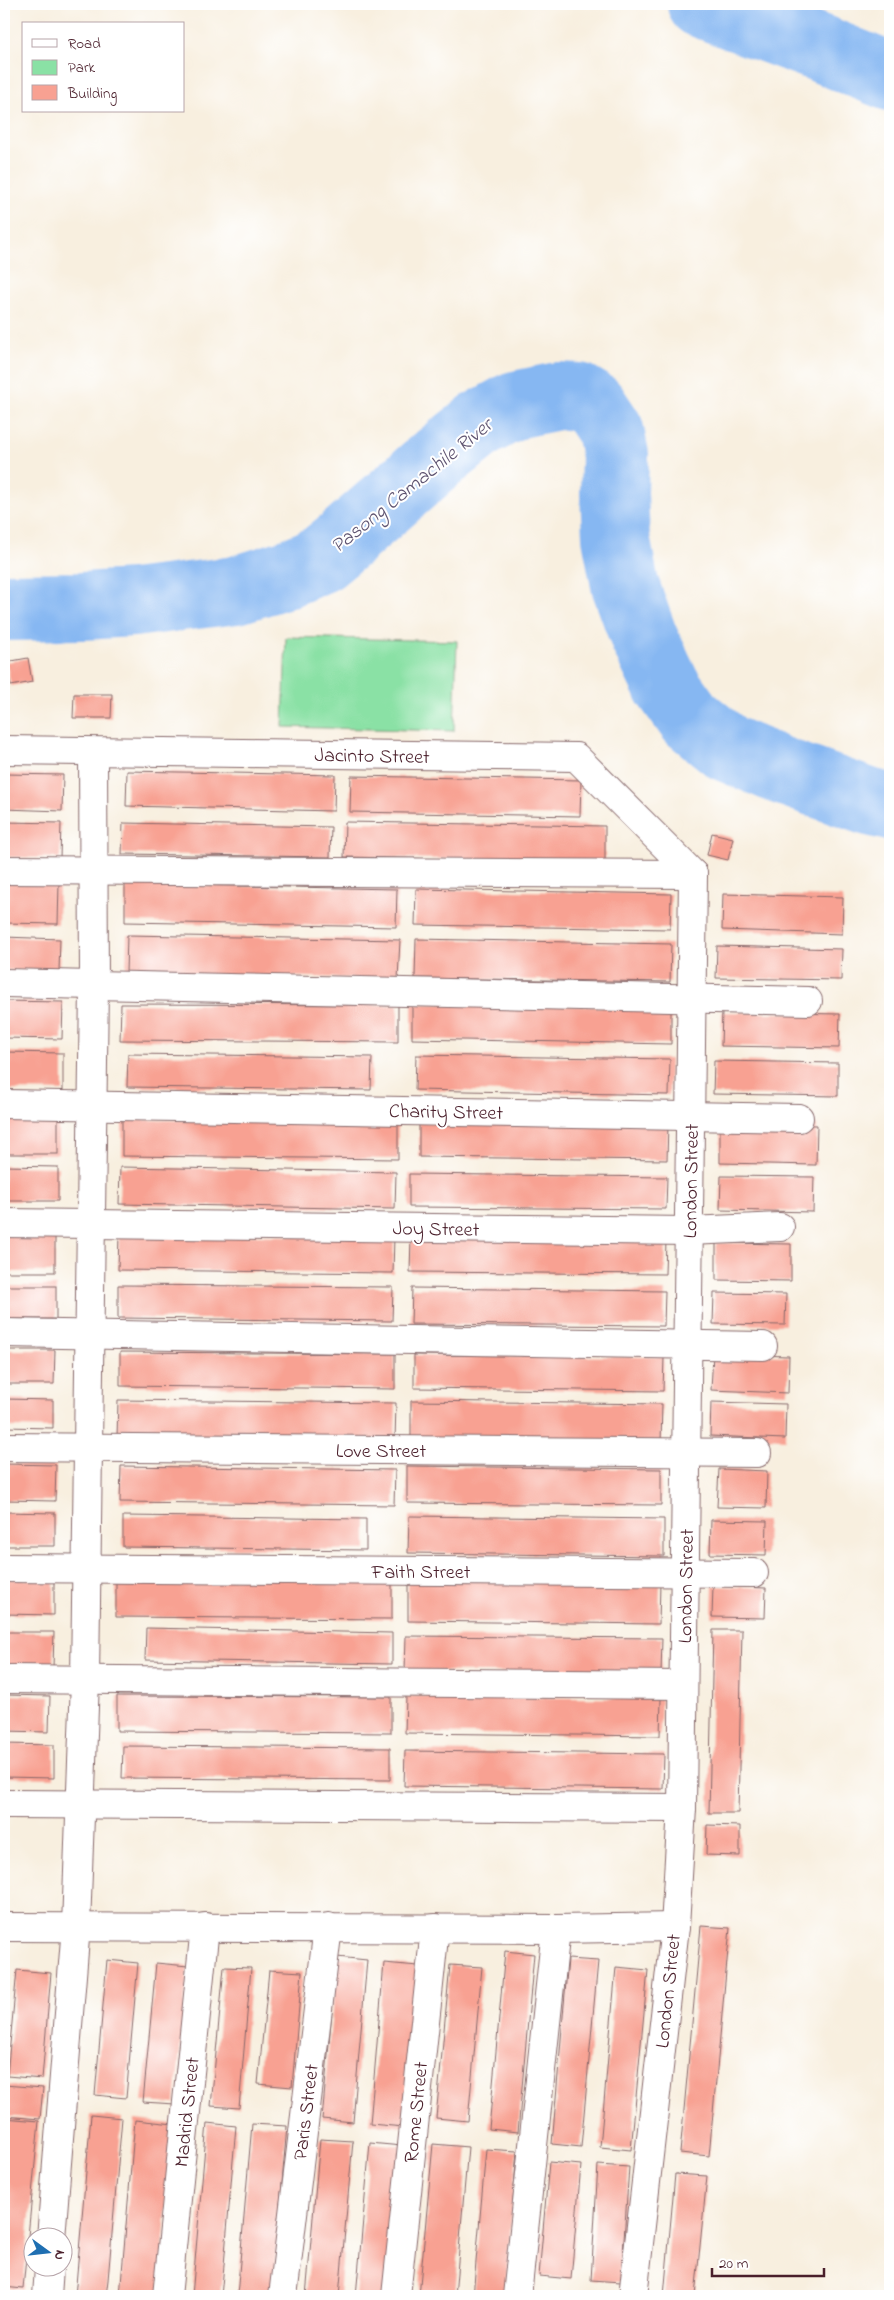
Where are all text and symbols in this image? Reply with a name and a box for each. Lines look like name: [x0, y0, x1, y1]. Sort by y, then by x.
legend: [22, 22, 185, 112]
text: Road: [68, 33, 101, 55]
text: Park: [68, 57, 96, 79]
text: Building: [67, 83, 117, 106]
water label: Pasong Camachile River: [325, 410, 502, 562]
street label: Jacinto Street: [314, 742, 430, 773]
street label: Charity Street: [389, 1098, 504, 1129]
street label: London Street: [677, 1123, 708, 1239]
street label: Joy Street: [392, 1215, 480, 1246]
street label: Love Street: [336, 1438, 427, 1467]
street label: London Street: [672, 1528, 703, 1644]
street label: Faith Street: [371, 1559, 471, 1588]
street label: London Street: [649, 1933, 690, 2050]
street label: Madrid Street: [168, 2055, 209, 2169]
street label: Rome Street: [398, 2060, 437, 2164]
street label: Paris Street: [287, 2062, 328, 2162]
north arrow: [22, 2228, 72, 2278]
scale bar: [712, 2245, 824, 2277]
text: N: [48, 2248, 70, 2262]
text: 20 m: [719, 2253, 749, 2275]

